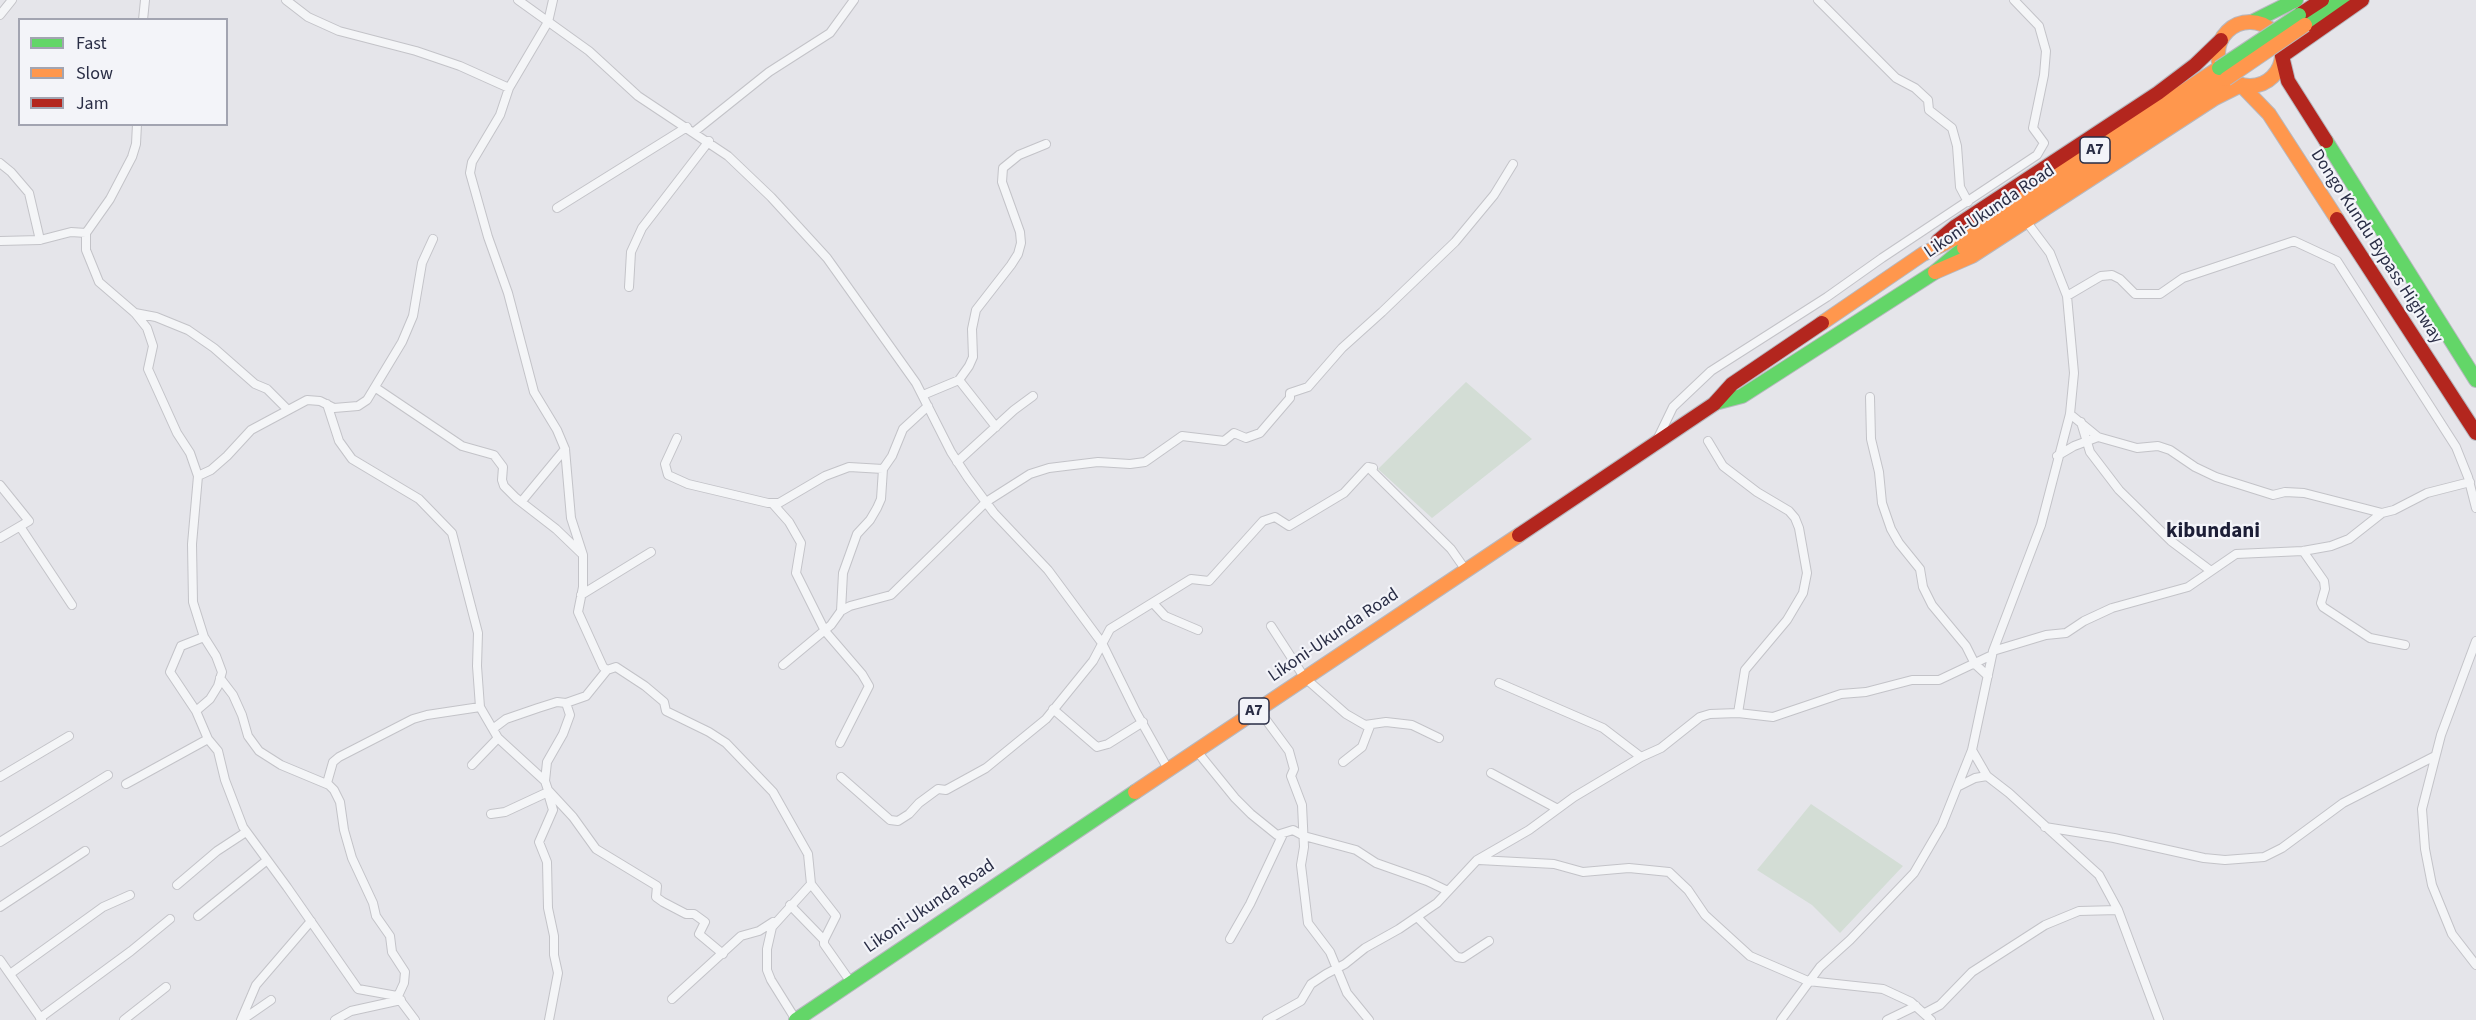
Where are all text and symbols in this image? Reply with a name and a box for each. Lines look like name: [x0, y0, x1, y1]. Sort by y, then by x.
legend: [18, 18, 228, 126]
text: Fast: [76, 31, 107, 56]
text: Slow: [76, 61, 113, 86]
text: Jam: [76, 91, 109, 116]
road number: A7: [2080, 137, 2110, 163]
street label: Dongo Kundu Bypass Highway: [2305, 146, 2447, 348]
street label: Likoni-Ukunda Road: [1921, 160, 2059, 264]
district label: kibundani: [2166, 519, 2260, 545]
street label: Likoni-Ukunda Road: [1265, 584, 1403, 688]
road number: A7: [1239, 698, 1269, 724]
street label: Likoni-Ukunda Road: [861, 855, 999, 959]

